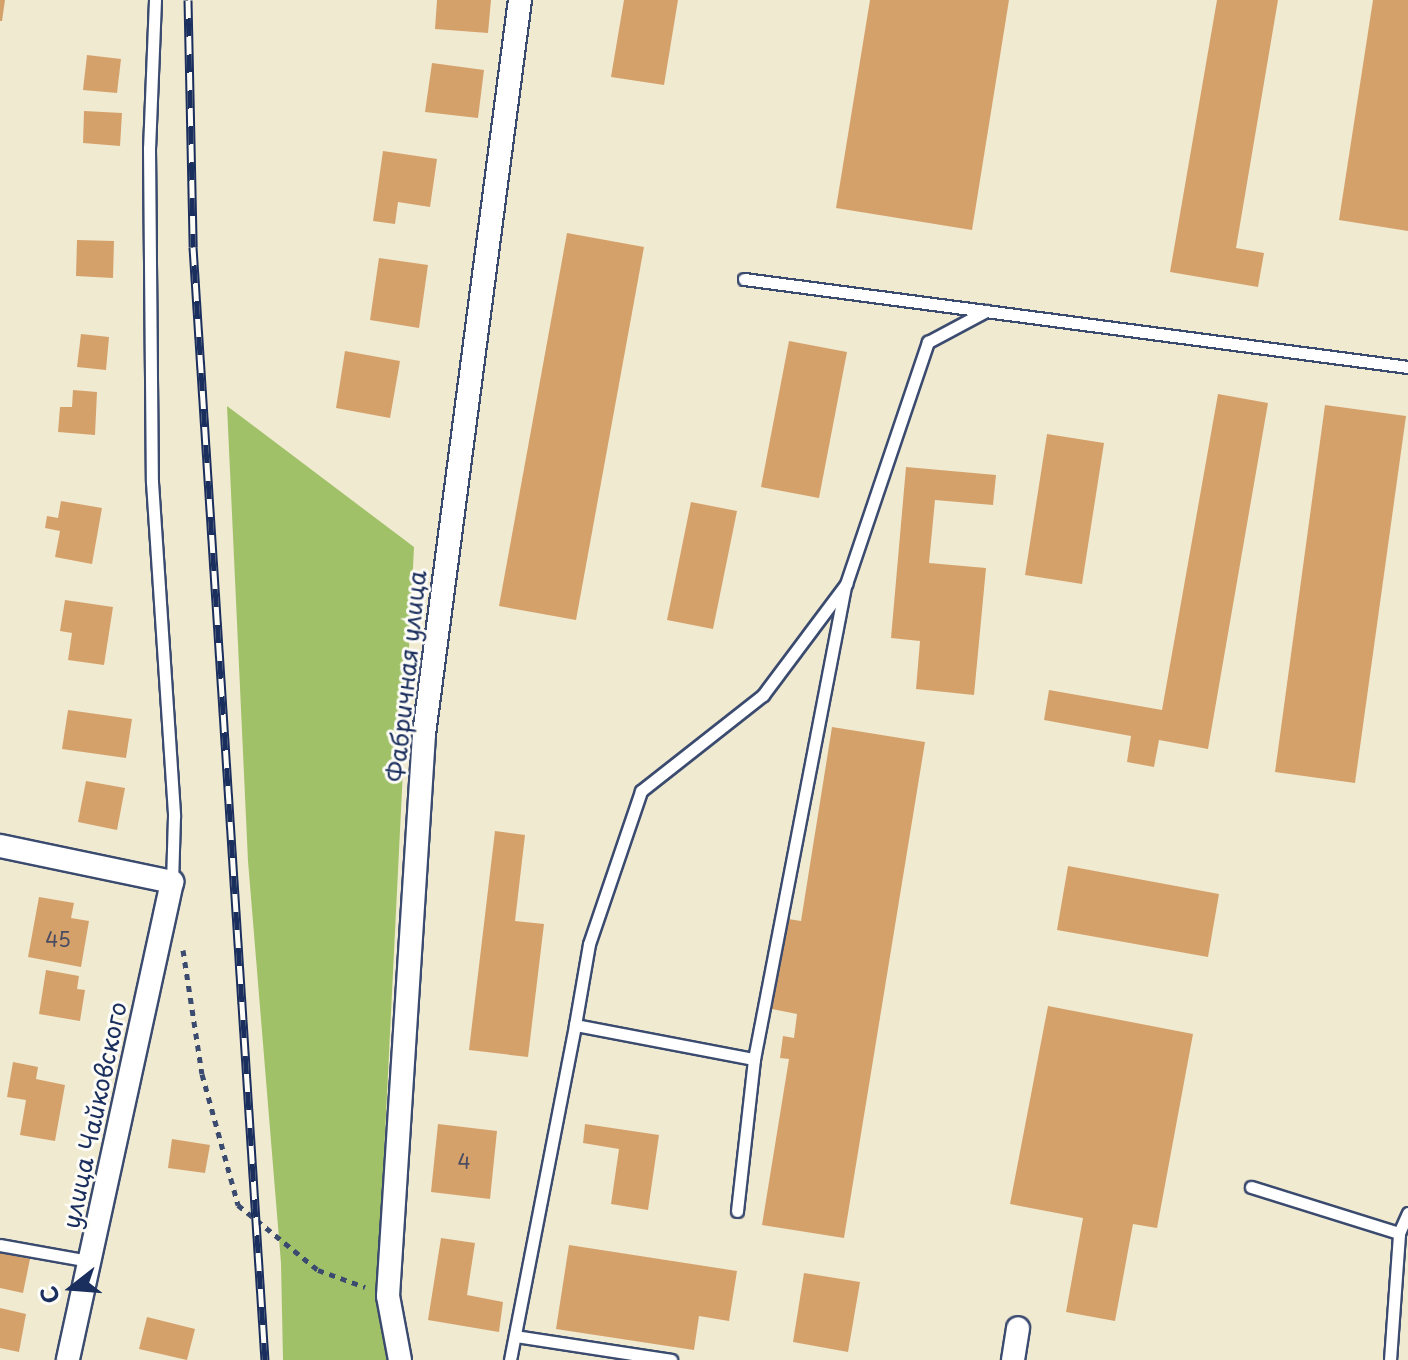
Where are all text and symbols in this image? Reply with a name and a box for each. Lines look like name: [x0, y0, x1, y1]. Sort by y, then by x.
street label: Фабричная улица: [380, 568, 432, 784]
house number: 45: [45, 927, 71, 951]
street label: улица Чайковского: [56, 999, 132, 1231]
house number: 4: [457, 1149, 471, 1173]
north arrow: [32, 1248, 112, 1328]
text: С: [30, 1282, 67, 1308]

